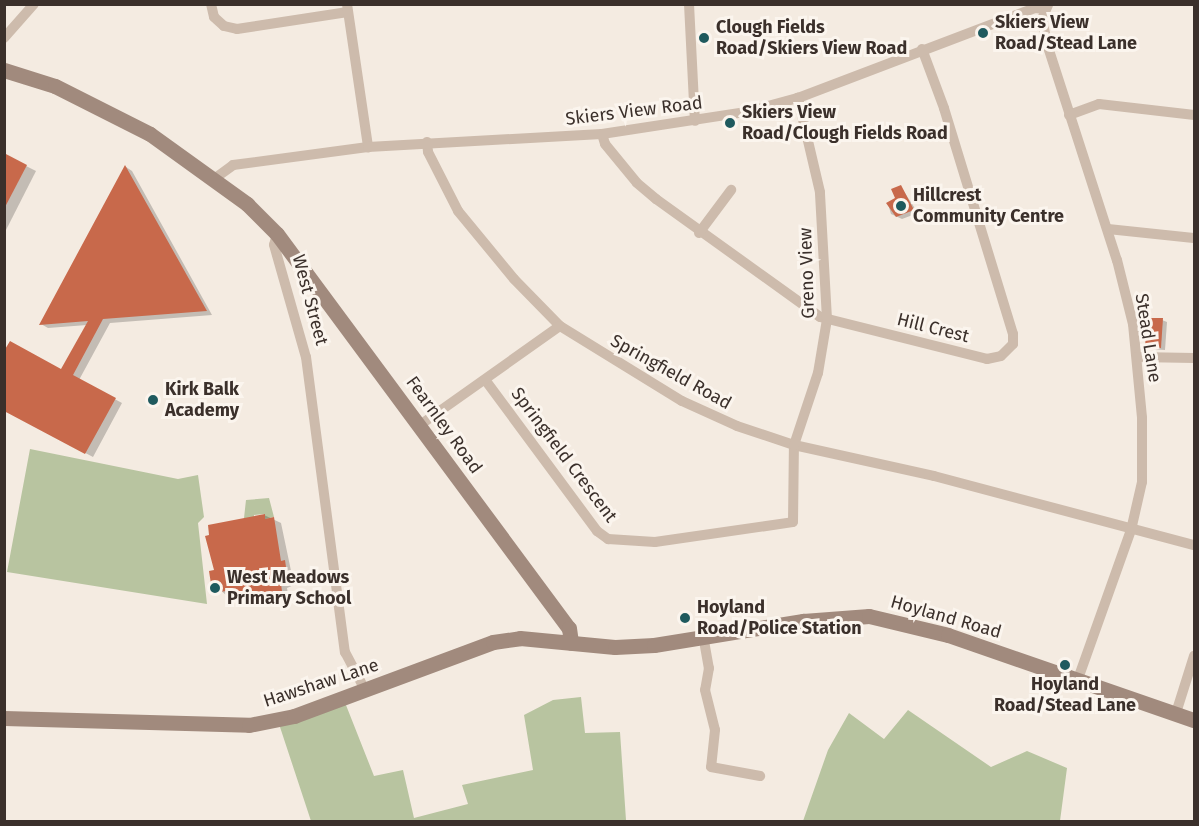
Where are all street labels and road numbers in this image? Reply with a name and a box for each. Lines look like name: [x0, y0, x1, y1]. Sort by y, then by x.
street label: Skiers View Road: [564, 92, 704, 130]
street label: Greno View: [795, 227, 819, 319]
street label: West Street: [288, 252, 332, 348]
street label: Stead Lane: [1130, 292, 1166, 384]
street label: Hill Crest: [895, 309, 971, 347]
street label: Springfield Road: [607, 330, 735, 414]
street label: Fearnley Road: [401, 372, 487, 478]
street label: Springfield Crescent: [506, 383, 622, 527]
street label: Hoyland Road: [888, 591, 1004, 643]
street label: Hawshaw Lane: [261, 654, 381, 712]

